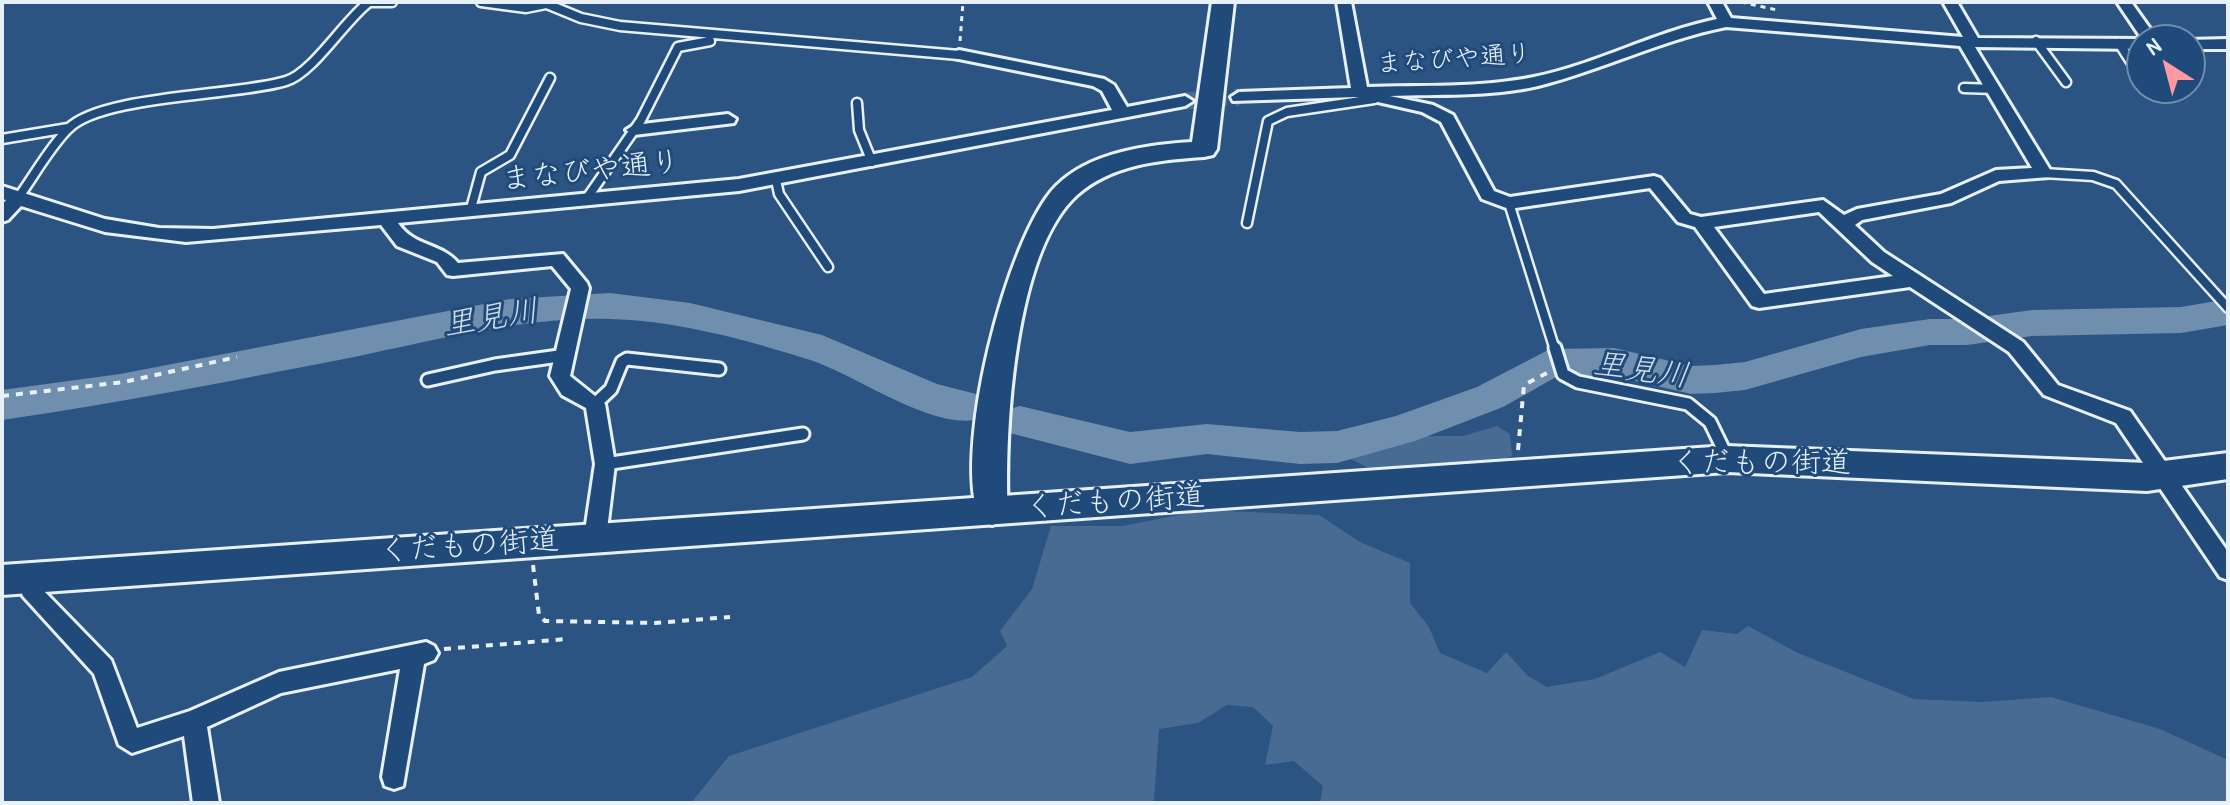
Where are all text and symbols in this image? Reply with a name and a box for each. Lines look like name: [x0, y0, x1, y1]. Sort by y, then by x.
north arrow: [2126, 24, 2206, 104]
text: N: [2140, 31, 2167, 62]
street label: まなびや通り: [1375, 39, 1533, 81]
street label: まなびや通り: [500, 145, 682, 199]
water label: 里見川: [441, 293, 541, 345]
water label: 里見川: [1591, 345, 1691, 397]
street label: くだもの街道: [1671, 446, 1851, 482]
street label: くだもの街道: [1024, 479, 1206, 527]
street label: くだもの街道: [378, 523, 560, 571]

